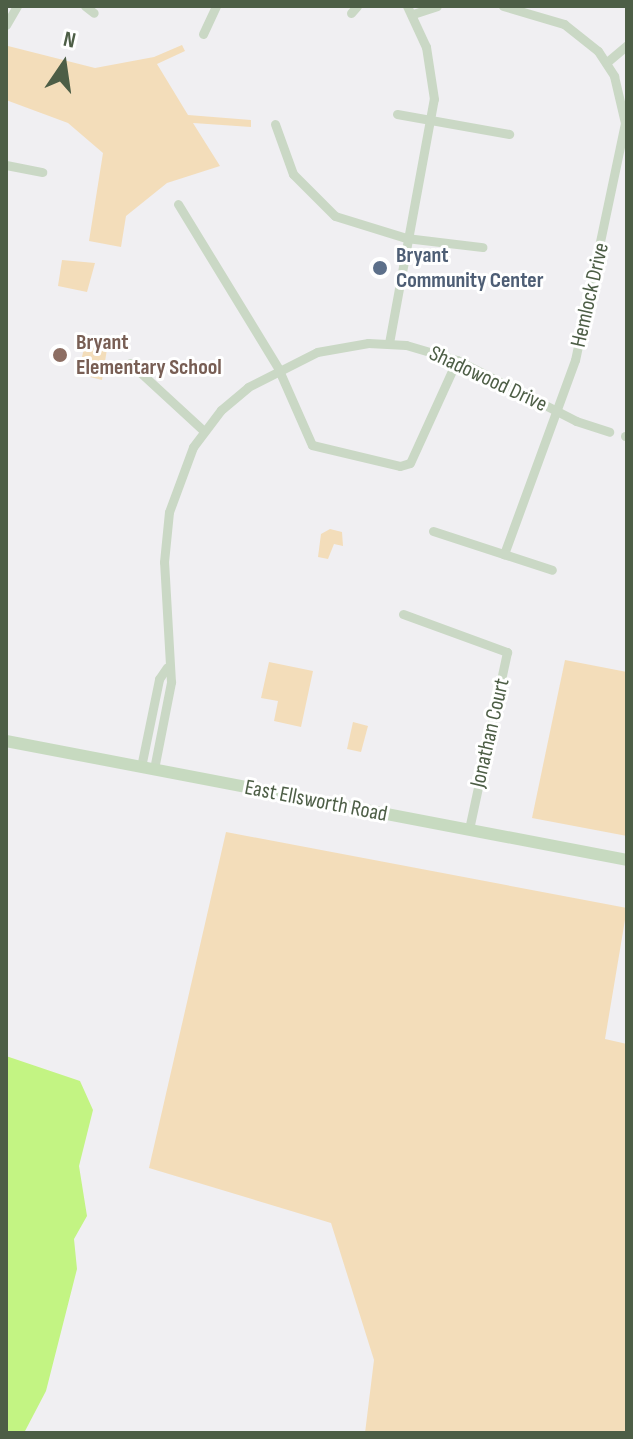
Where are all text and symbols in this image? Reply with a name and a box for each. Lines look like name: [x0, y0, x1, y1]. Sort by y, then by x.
north arrow: [24, 24, 104, 104]
text: N: [61, 26, 78, 55]
street label: Hemlock Drive: [565, 240, 615, 350]
place label: Bryant Community Center: [396, 242, 544, 294]
marker: Bryant Community Center: [371, 259, 389, 277]
place label: Bryant Elementary School: [76, 329, 222, 380]
street label: Shadowood Drive: [425, 340, 551, 418]
marker: Bryant Elementary School: [51, 346, 69, 364]
street label: Jonathan Court: [465, 676, 515, 790]
street label: East Ellsworth Road: [242, 774, 390, 828]

